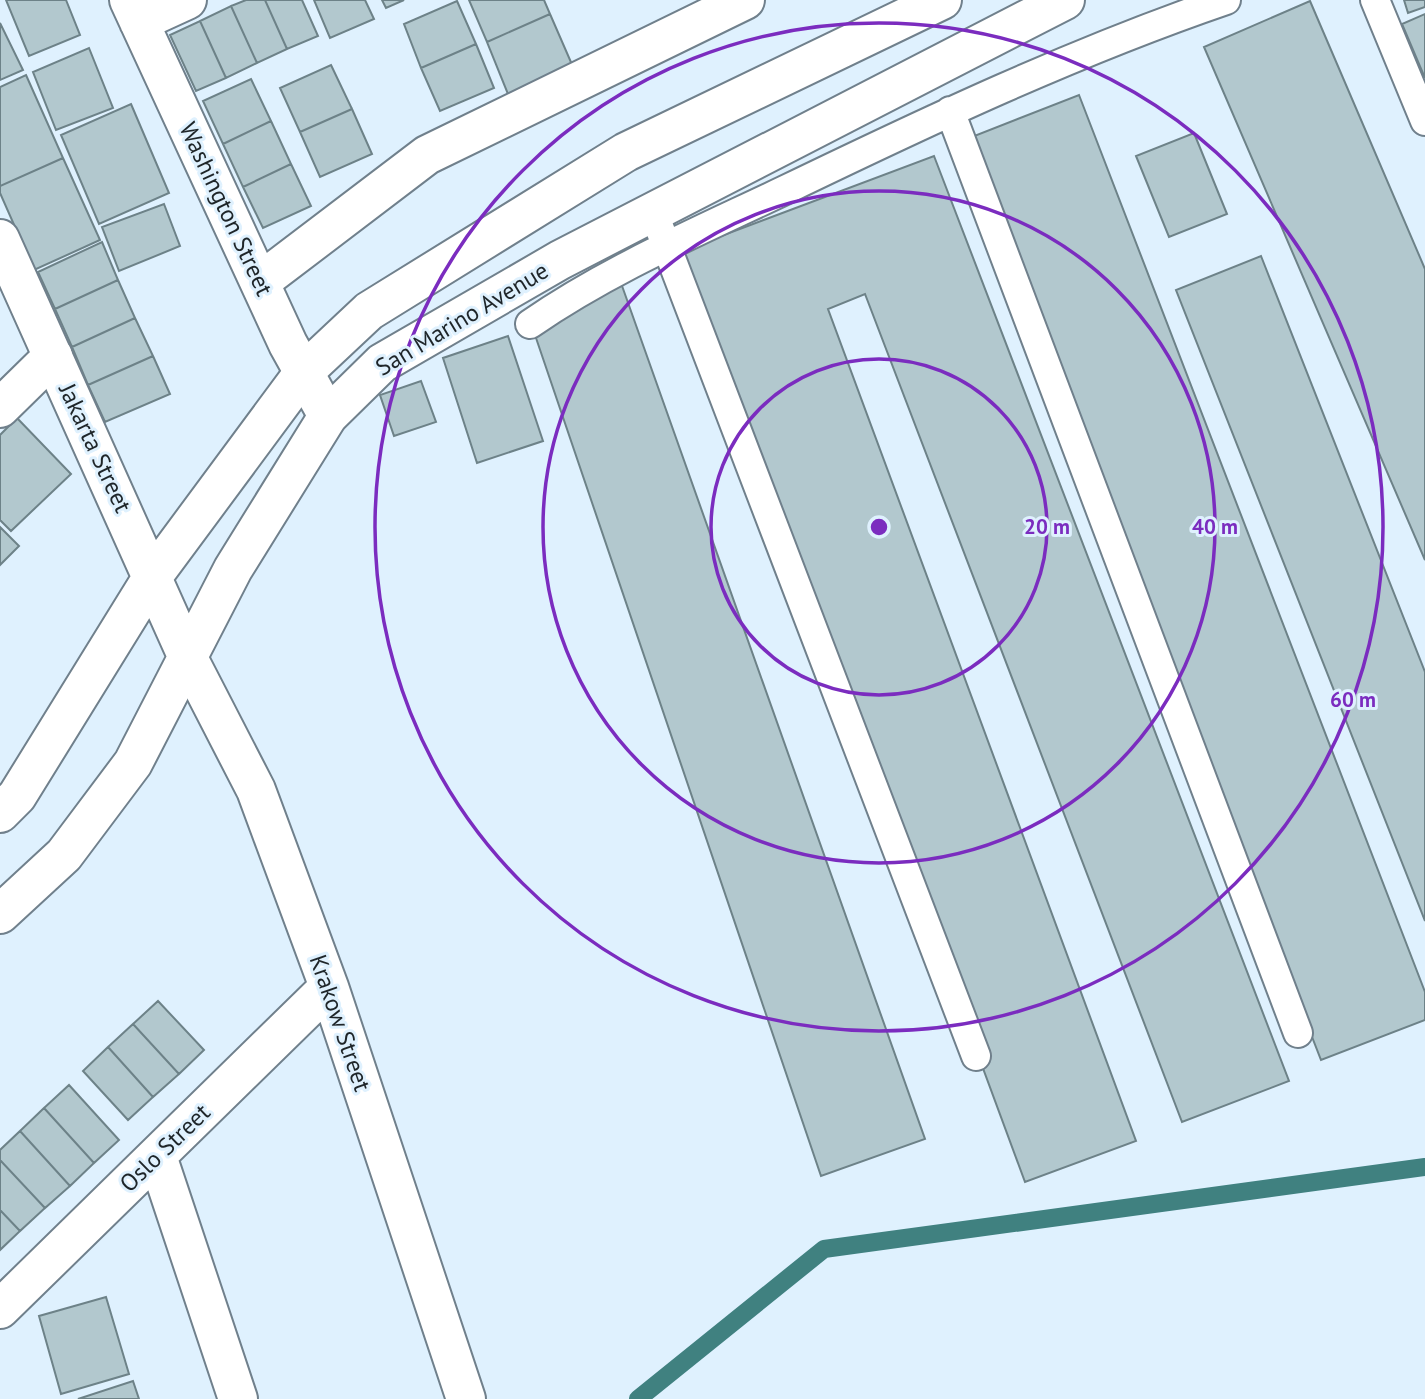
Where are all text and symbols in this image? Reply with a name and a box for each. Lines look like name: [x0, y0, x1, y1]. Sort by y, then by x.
street label: Washington Street: [173, 117, 280, 301]
street label: San Marino Avenue: [370, 255, 554, 382]
street label: Jakarta Street: [52, 377, 139, 517]
text: 20 m: [1024, 513, 1070, 540]
text: 40 m: [1192, 513, 1238, 540]
centre of rings: [867, 515, 891, 539]
text: 60 m: [1330, 686, 1376, 713]
street label: Krakow Street: [303, 950, 378, 1095]
street label: Oslo Street: [113, 1097, 216, 1198]

